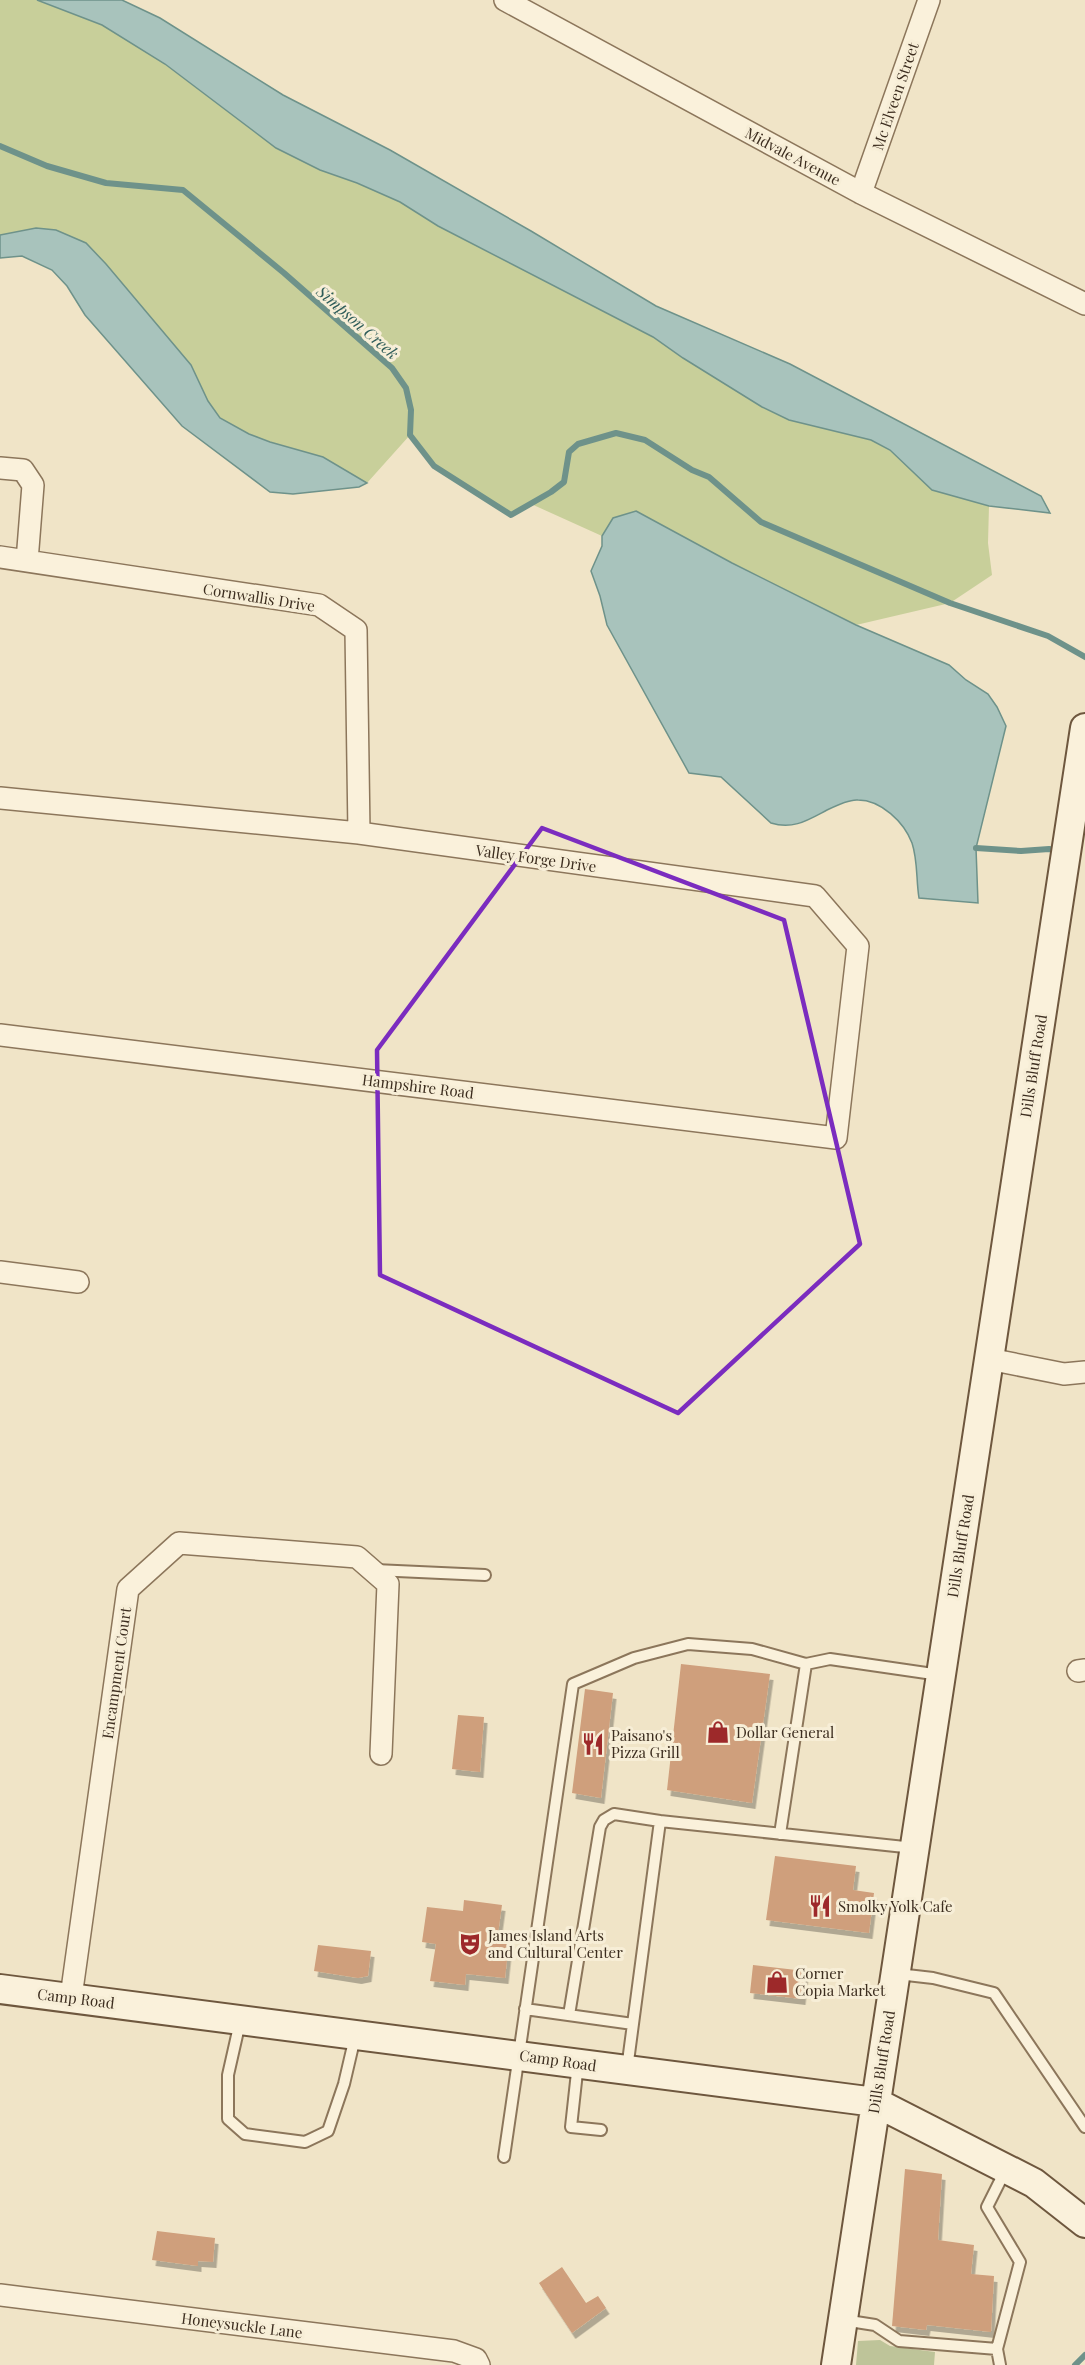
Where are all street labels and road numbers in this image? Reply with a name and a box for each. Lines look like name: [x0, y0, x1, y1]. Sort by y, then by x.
street label: Mc Elveen Street: [867, 39, 923, 152]
street label: Midvale Avenue: [742, 122, 844, 190]
street label: Cornwallis Drive: [202, 578, 316, 616]
street label: Valley Forge Drive: [473, 839, 598, 876]
street label: Dills Bluff Road: [1015, 1013, 1051, 1119]
street label: Hampshire Road: [361, 1069, 475, 1103]
street label: Dills Bluff Road: [942, 1493, 978, 1599]
street label: Encampment Court: [97, 1605, 135, 1740]
street label: Camp Road: [36, 1983, 116, 2013]
street label: Dills Bluff Road: [863, 2009, 899, 2115]
street label: Camp Road: [518, 2045, 598, 2075]
street label: Honeysuckle Lane: [180, 2308, 304, 2342]

